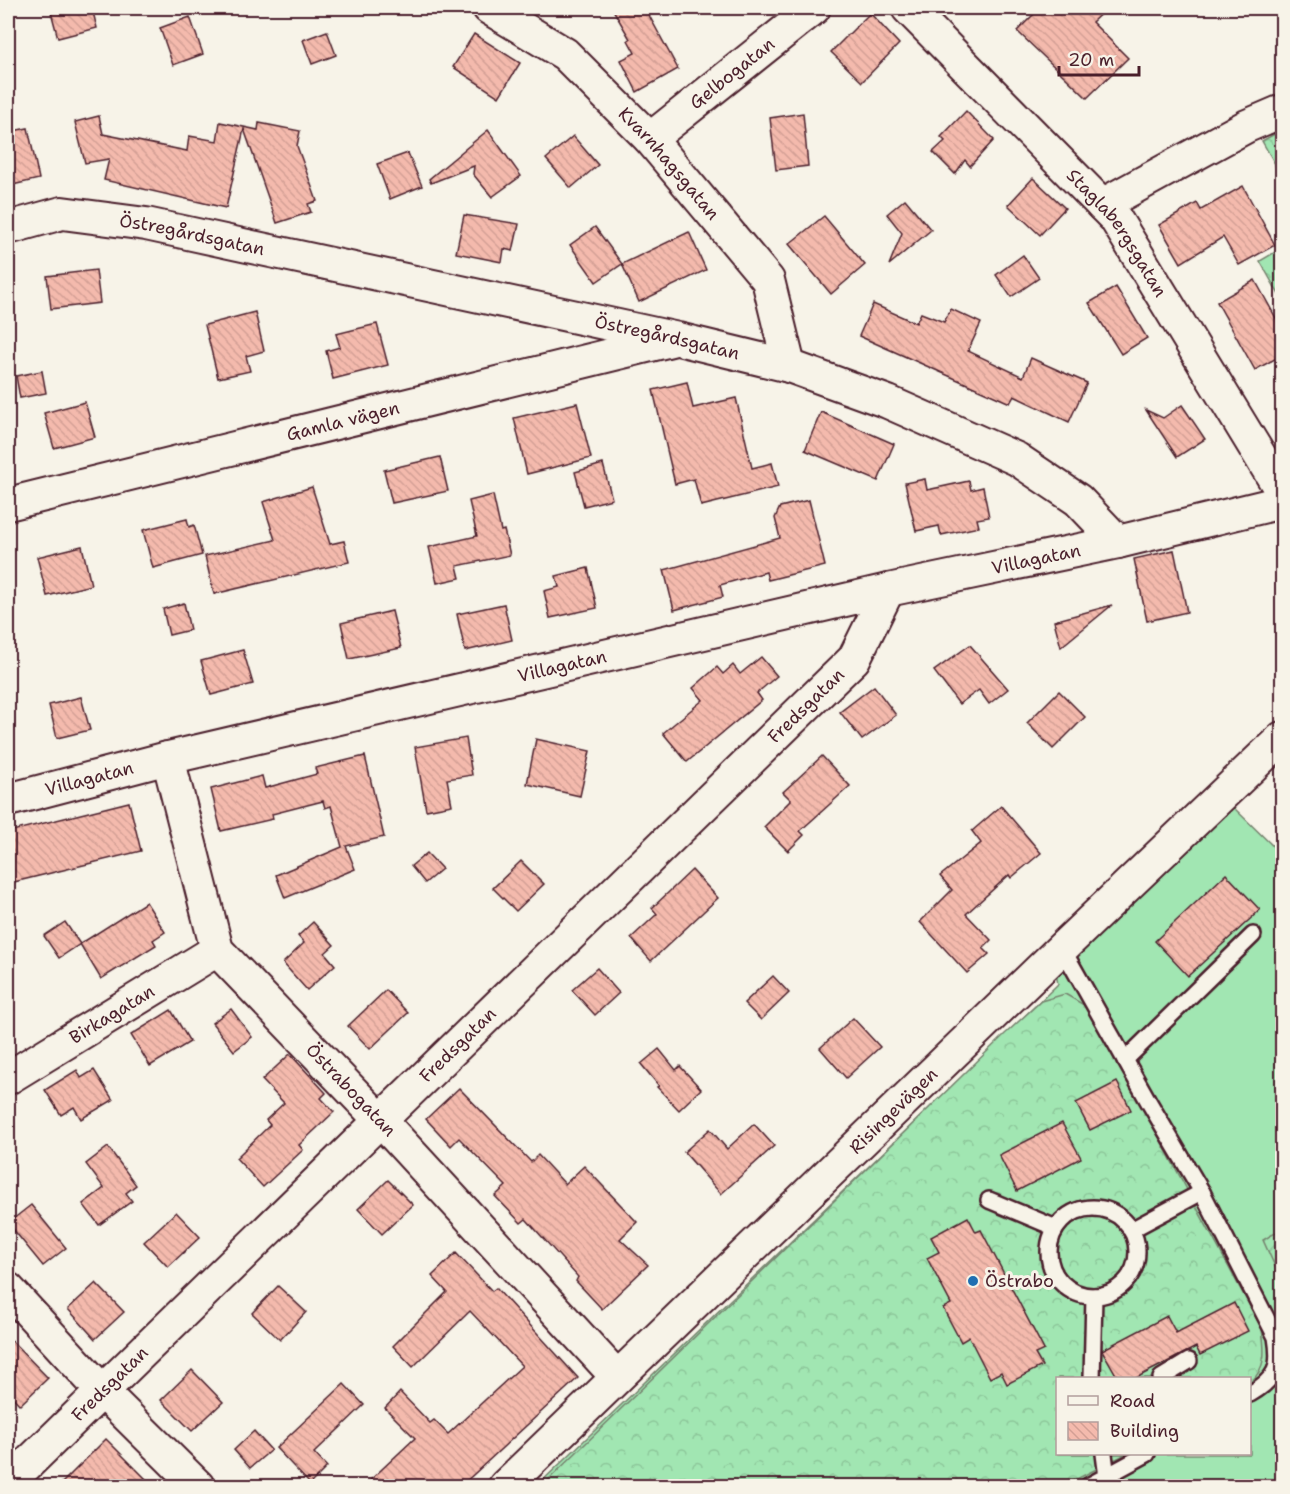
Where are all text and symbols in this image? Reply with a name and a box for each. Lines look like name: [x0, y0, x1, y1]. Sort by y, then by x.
street label: Gelbogatan: [685, 32, 780, 115]
scale bar: [1059, 39, 1138, 77]
text: 20 m: [1068, 48, 1114, 72]
street label: Kvarnhagsgatan: [613, 102, 725, 225]
street label: Staglabergsgatan: [1061, 164, 1172, 302]
street label: Östregårdsgatan: [118, 209, 267, 261]
street label: Östregårdsgatan: [592, 309, 742, 366]
street label: Gamla vägen: [284, 396, 402, 447]
street label: Villagatan: [989, 538, 1083, 580]
street label: Villagatan: [515, 644, 609, 688]
street label: Fredsgatan: [762, 663, 850, 749]
street label: Villagatan: [42, 756, 136, 802]
street label: Birkagatan: [65, 979, 159, 1050]
street label: Fredsgatan: [414, 1002, 501, 1088]
street label: Östrabogatan: [301, 1038, 402, 1142]
street label: Risingevägen: [844, 1062, 943, 1159]
place label: Östrabo: [985, 1269, 1054, 1293]
marker: Östrabo: [966, 1274, 980, 1288]
street label: Fredsgatan: [66, 1341, 153, 1427]
legend: [1056, 1377, 1251, 1455]
text: Road: [1110, 1389, 1155, 1413]
text: Building: [1110, 1419, 1179, 1443]

